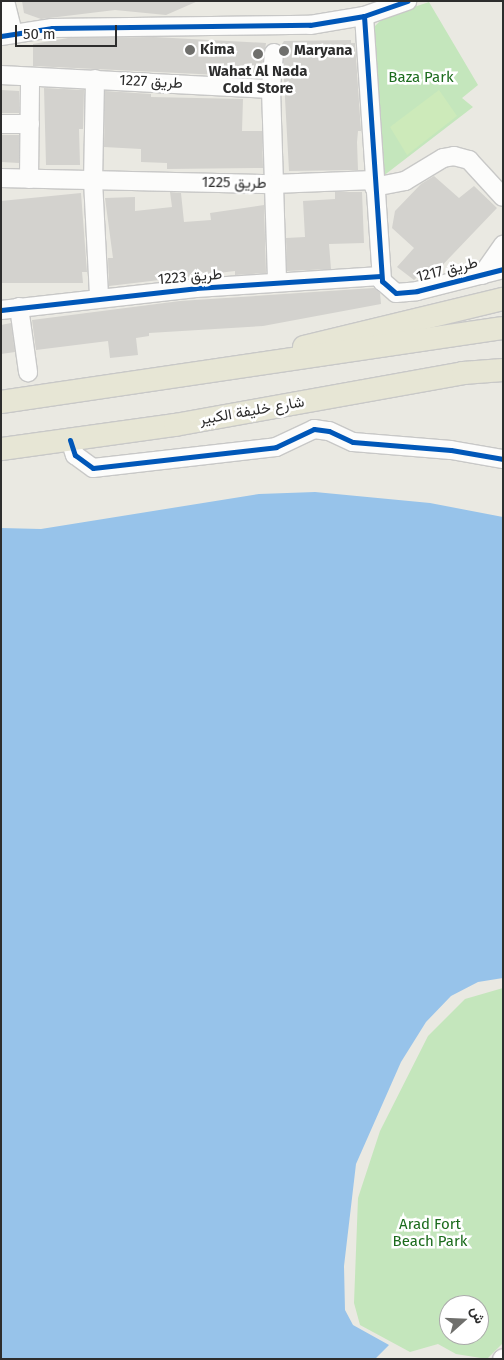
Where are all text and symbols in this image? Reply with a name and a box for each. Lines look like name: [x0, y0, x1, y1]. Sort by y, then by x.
scale bar: [18, 15, 120, 47]
text: 50 m: [23, 25, 56, 43]
place label: Kima: [200, 41, 235, 59]
place label: Maryana: [294, 42, 353, 60]
marker: Kima: [184, 44, 196, 56]
marker: Maryana: [278, 45, 290, 57]
marker: Wahat Al Nada Cold Store: [252, 48, 264, 60]
place label: Wahat Al Nada Cold Store: [209, 62, 307, 97]
park label: Baza Park: [388, 69, 454, 87]
street label: طريق 1227: [119, 71, 183, 93]
street label: طريق 1225: [202, 173, 266, 193]
street label: طريق 1217: [415, 254, 479, 286]
street label: طريق 1223: [157, 265, 223, 289]
street label: شارع خليفة الكبير: [198, 393, 306, 429]
park label: Arad Fort Beach Park: [393, 1215, 467, 1250]
north arrow: [439, 1295, 489, 1345]
text: ش: [467, 1304, 488, 1326]

